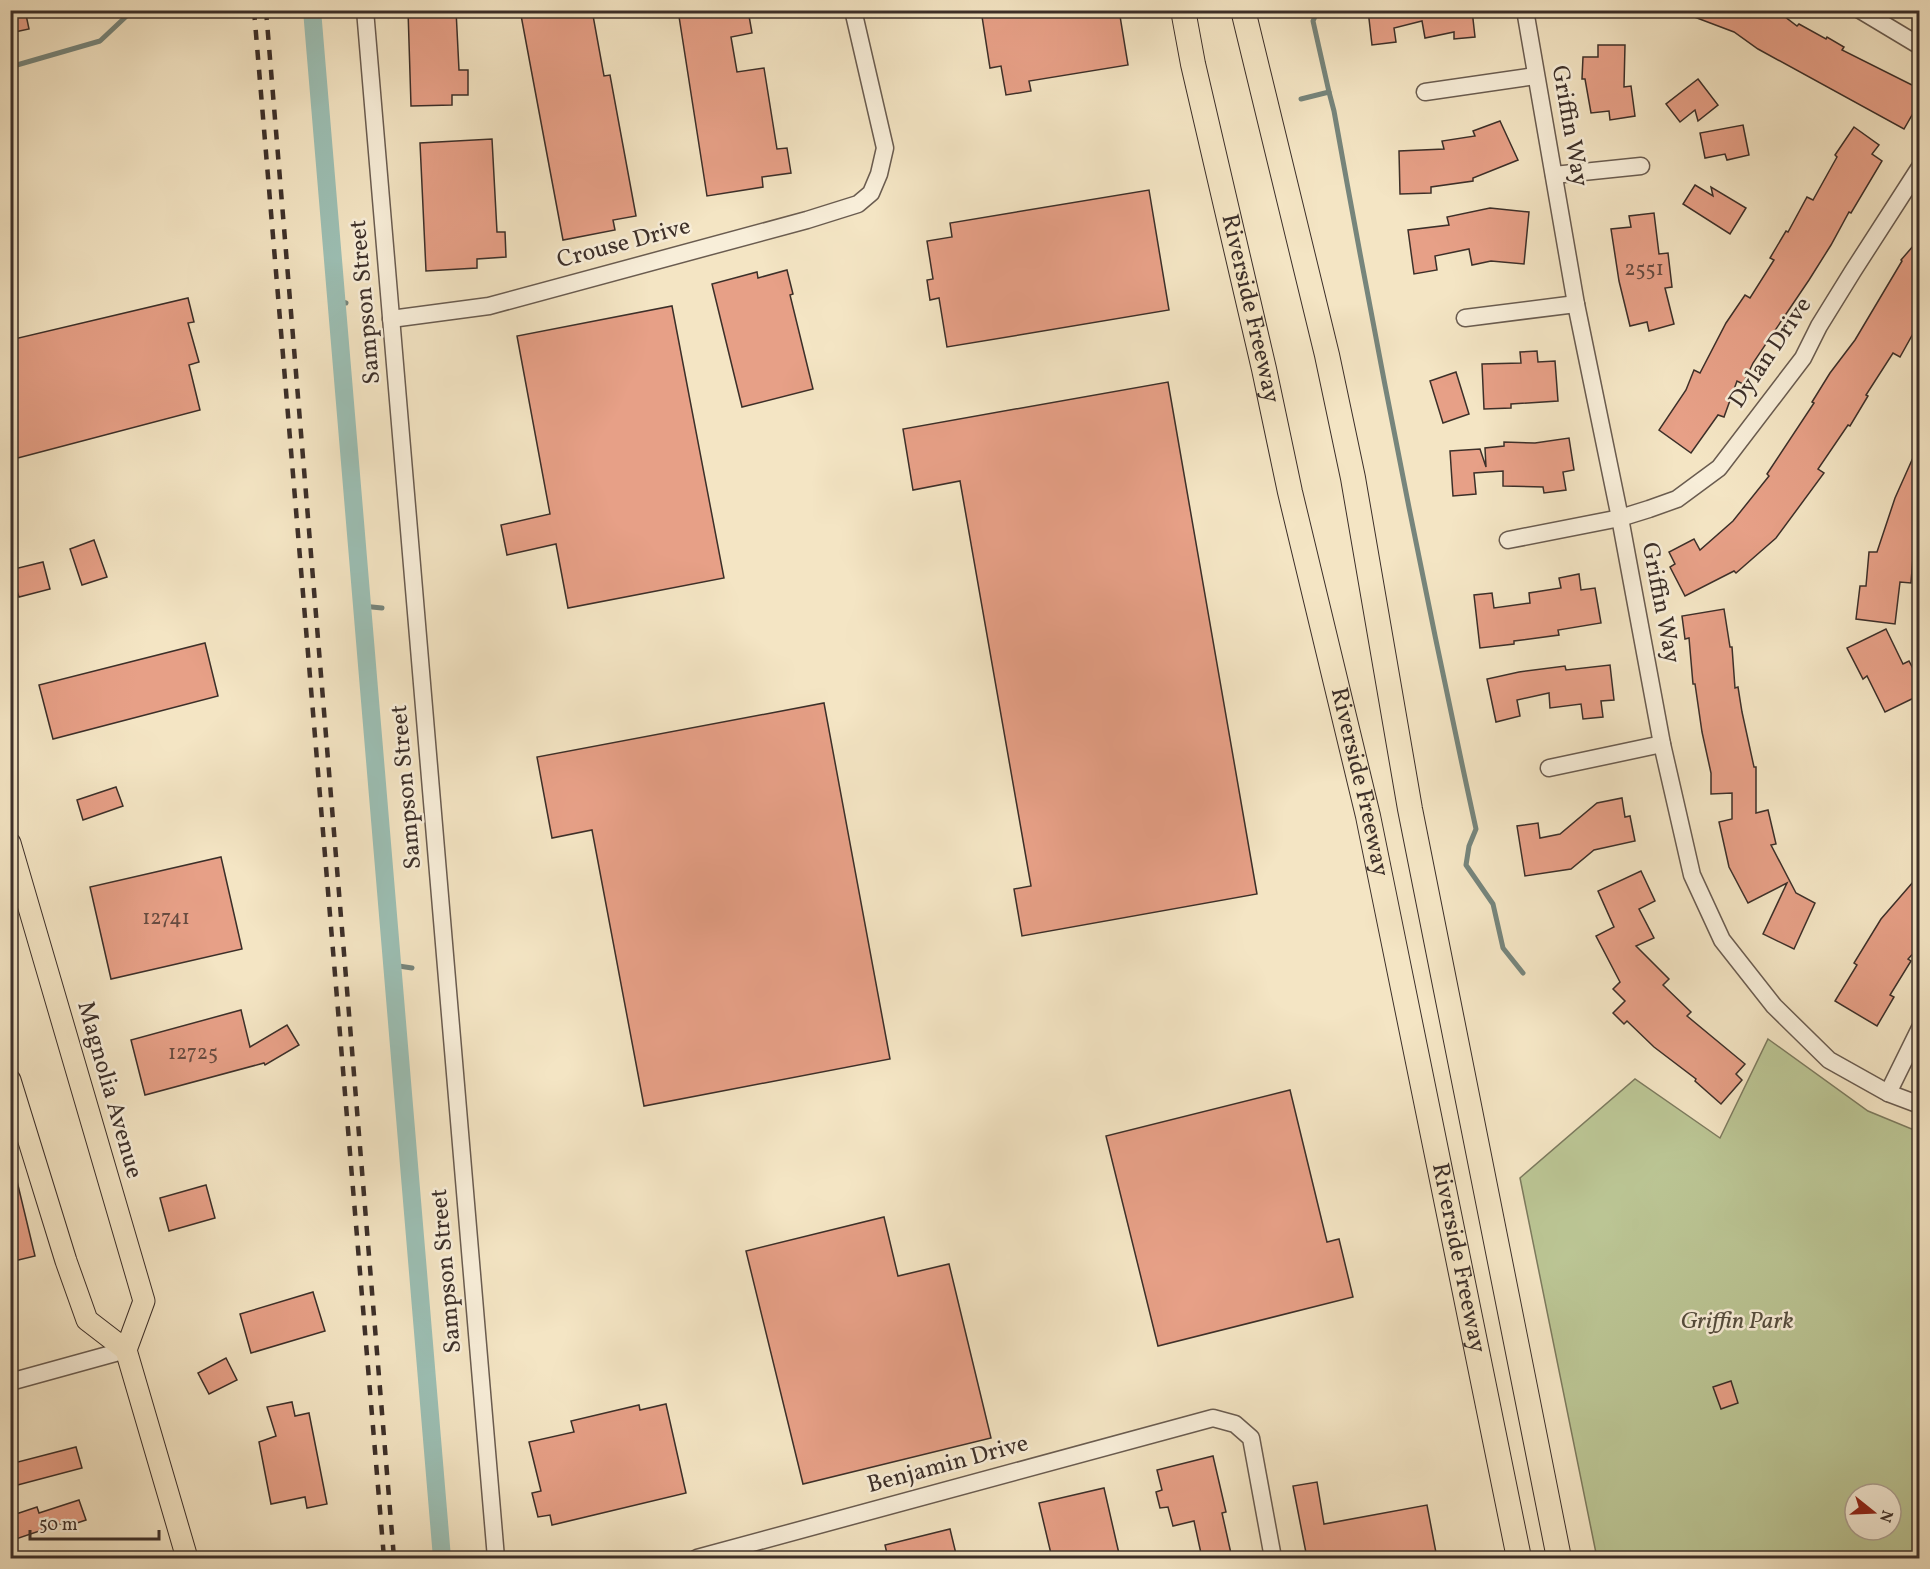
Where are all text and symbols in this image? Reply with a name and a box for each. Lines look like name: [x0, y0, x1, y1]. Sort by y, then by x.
street label: Griffin Way: [1542, 63, 1596, 189]
street label: Crouse Drive: [553, 210, 695, 278]
street label: Riverside Freeway: [1211, 211, 1288, 406]
street label: Sampson Street: [342, 218, 390, 386]
house number: 2551: [1624, 255, 1664, 284]
street label: Dylan Drive: [1721, 291, 1821, 415]
street label: Griffin Way: [1632, 540, 1688, 666]
street label: Riverside Freeway: [1321, 684, 1397, 880]
street label: Sampson Street: [383, 703, 431, 871]
house number: 12741: [142, 904, 190, 933]
street label: Magnolia Avenue: [67, 997, 151, 1183]
house number: 12725: [168, 1039, 218, 1068]
street label: Riverside Freeway: [1422, 1160, 1494, 1356]
street label: Sampson Street: [423, 1187, 471, 1355]
park label: Griffin Park: [1680, 1305, 1794, 1339]
street label: Benjamin Drive: [864, 1427, 1032, 1503]
north arrow: [1843, 1482, 1903, 1542]
scale bar: [30, 1503, 159, 1541]
text: N: [1873, 1507, 1898, 1525]
text: 50 m: [39, 1513, 78, 1538]

